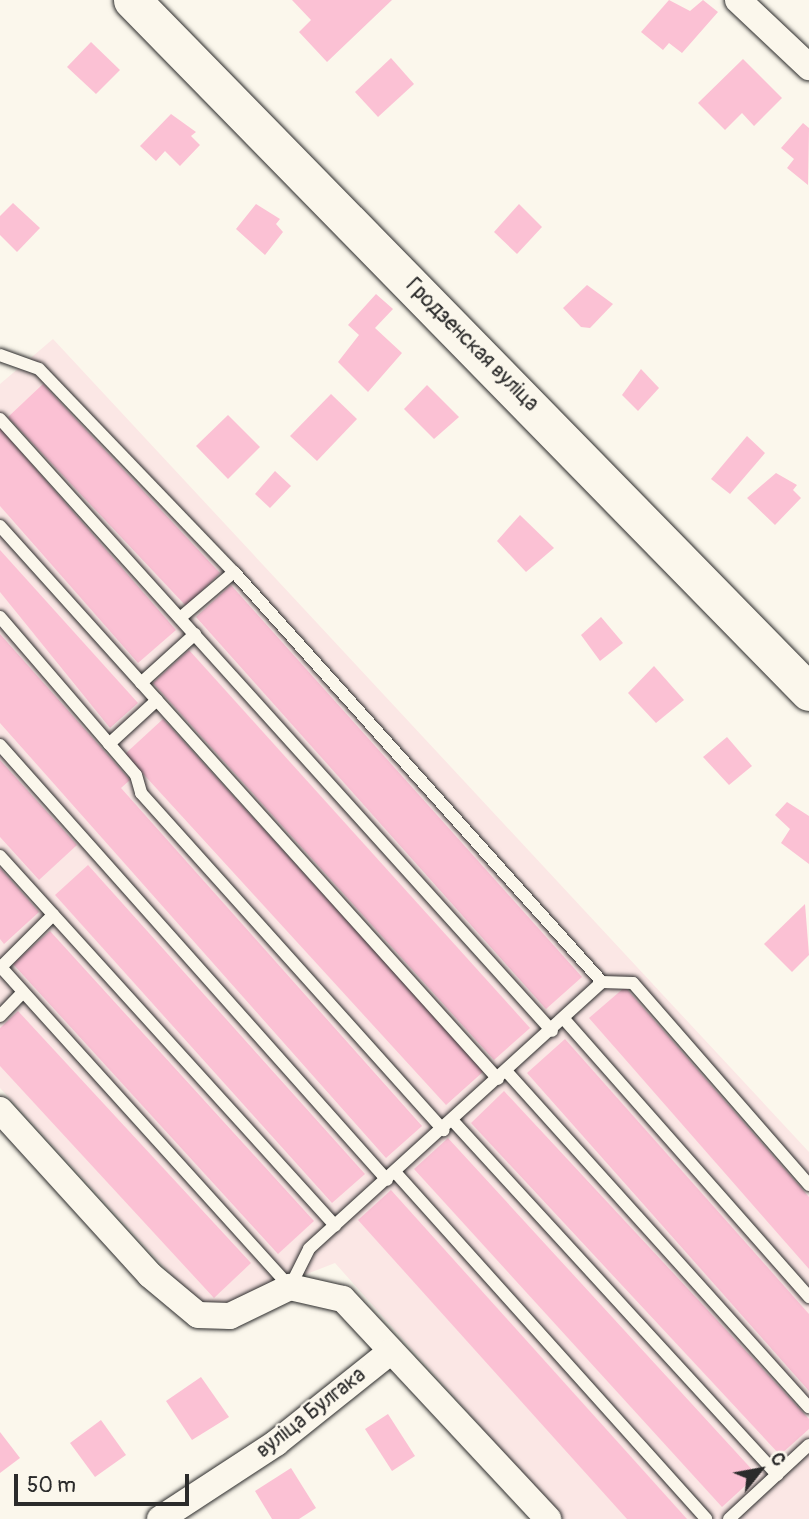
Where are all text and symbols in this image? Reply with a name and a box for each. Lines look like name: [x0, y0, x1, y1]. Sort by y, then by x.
street label: Гродзенская вуліца: [400, 273, 544, 417]
street label: вуліца Булгака: [251, 1363, 371, 1463]
north arrow: [725, 1435, 795, 1505]
text: С: [765, 1448, 791, 1470]
scale bar: [18, 1460, 192, 1504]
text: 50 m: [27, 1472, 76, 1499]

